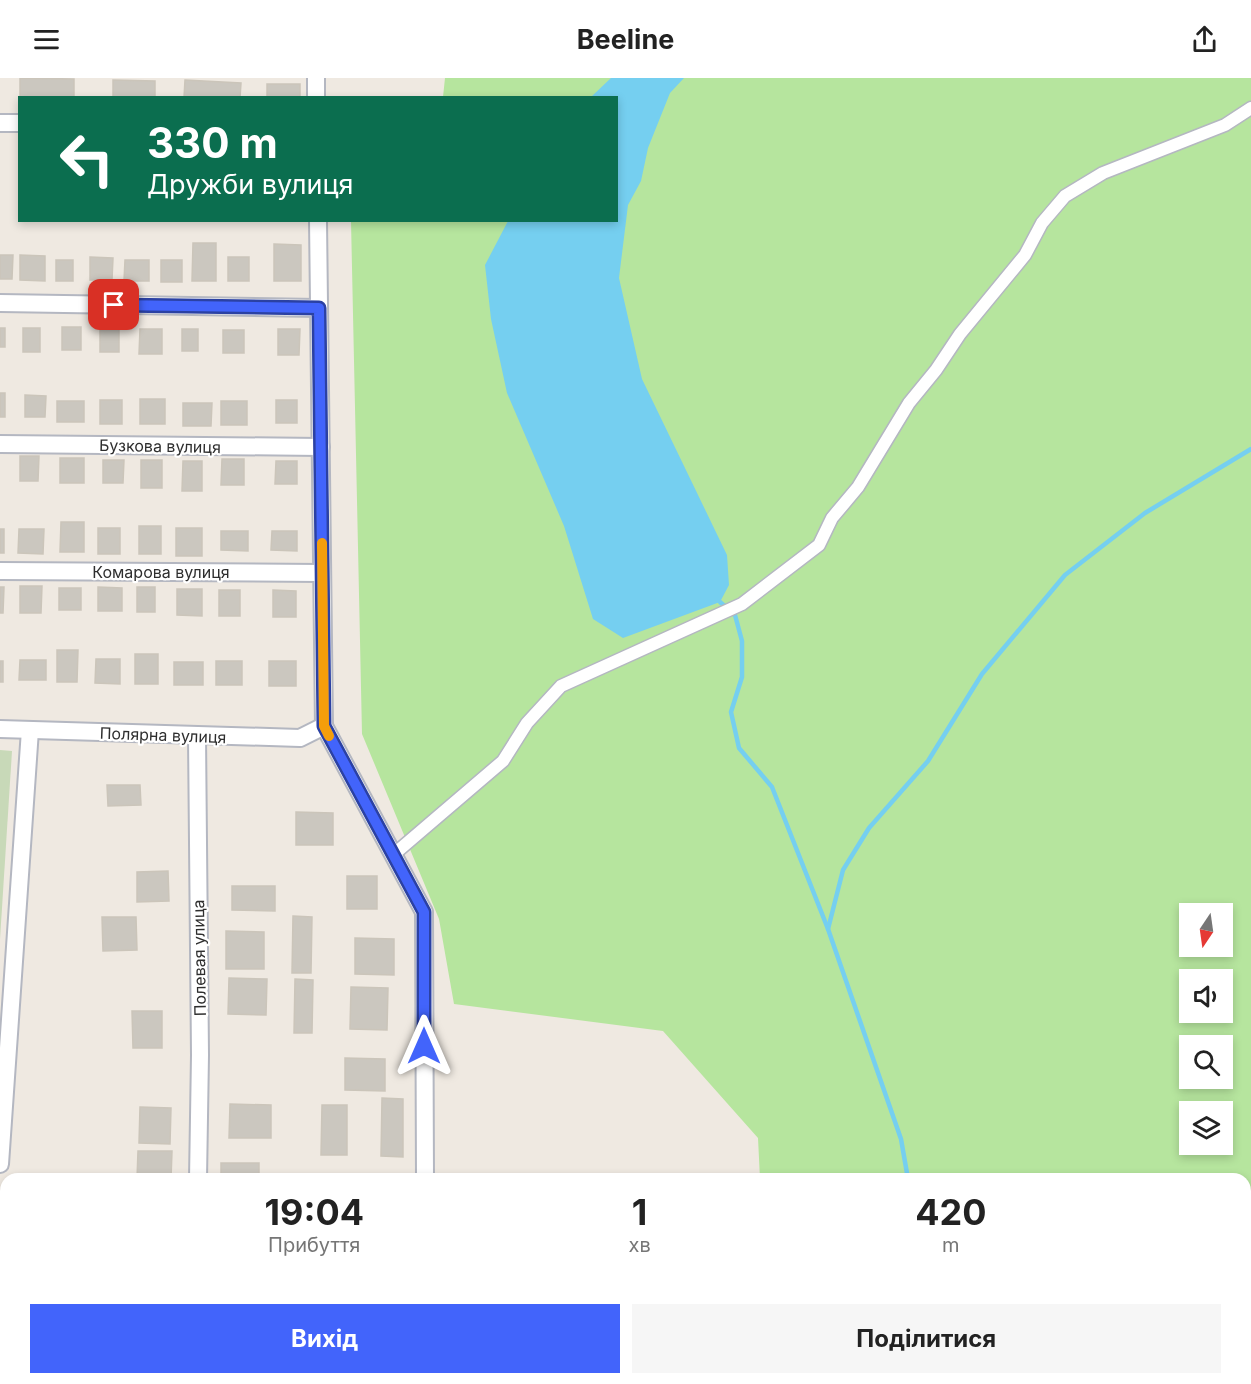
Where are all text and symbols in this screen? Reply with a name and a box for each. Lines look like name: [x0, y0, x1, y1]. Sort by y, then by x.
icon: menu: [30, 23, 63, 56]
text: Beeline: [577, 23, 674, 56]
icon: share: [1188, 23, 1221, 56]
text: 330 m: [147, 117, 278, 168]
icon: left: [48, 120, 126, 198]
text: Дружби вулиця: [147, 168, 354, 201]
pin: [88, 279, 139, 330]
icon: arrive: [97, 288, 130, 321]
street label: Бузкова вулиця: [99, 435, 221, 457]
street label: Комарова вулиця: [92, 562, 230, 582]
street label: Полярна вулиця: [99, 723, 227, 747]
street label: Полевая улица: [188, 899, 210, 1017]
north arrow: [1179, 903, 1233, 957]
map controls: [1179, 903, 1233, 1155]
button: sound: [1179, 969, 1233, 1023]
position arrow: [392, 1014, 456, 1078]
button: search: [1179, 1035, 1233, 1089]
button: layers: [1179, 1101, 1233, 1155]
text: 19:04: [264, 1190, 364, 1234]
text: 1: [632, 1190, 647, 1234]
text: 420: [915, 1190, 987, 1234]
text: Прибуття: [268, 1233, 360, 1257]
text: хв: [629, 1233, 651, 1257]
text: m: [942, 1233, 960, 1257]
button: Вихід: [30, 1304, 620, 1373]
button: Поділитися: [632, 1304, 1221, 1373]

